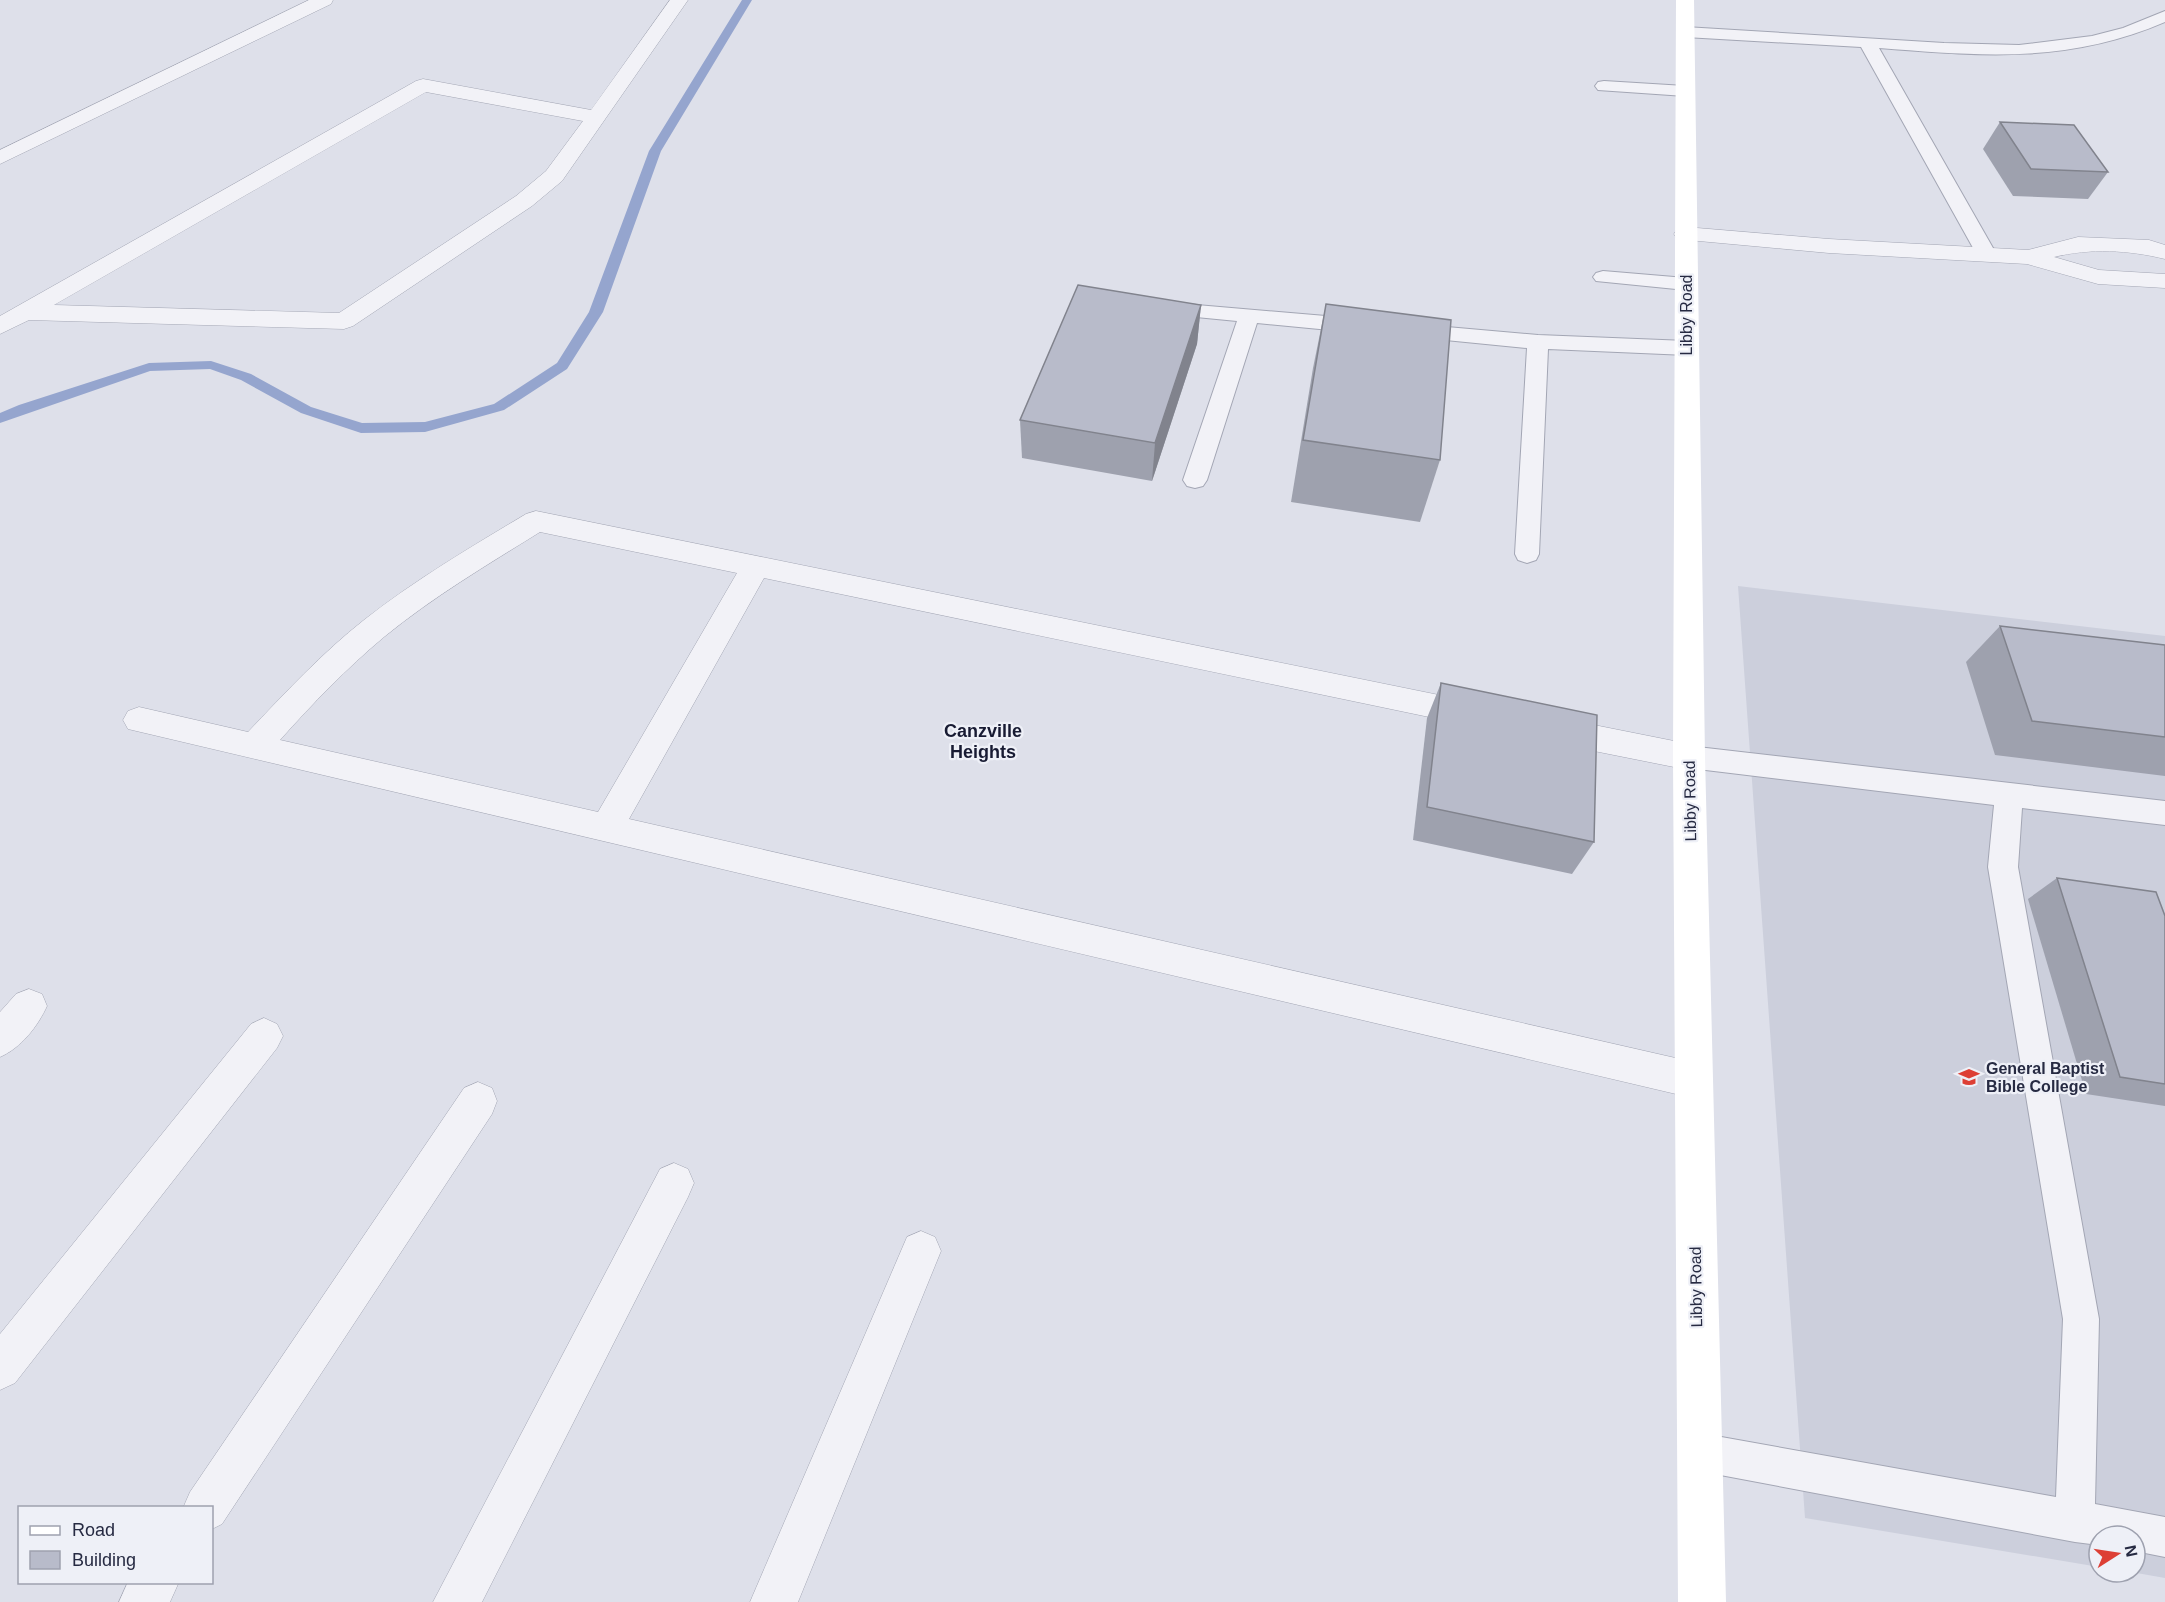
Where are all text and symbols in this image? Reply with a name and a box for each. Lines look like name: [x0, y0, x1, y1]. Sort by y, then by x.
street label: Libby Road: [1678, 275, 1695, 355]
district label: Canzville Heights: [944, 721, 1022, 762]
street label: Libby Road: [1681, 760, 1699, 842]
place label: General Baptist Bible College: [1986, 1060, 2105, 1095]
school or university icon: General Baptist Bible College: [1957, 1065, 1981, 1089]
street label: Libby Road: [1687, 1246, 1705, 1328]
legend: [18, 1506, 213, 1584]
text: Road: [72, 1520, 115, 1540]
north arrow: [2087, 1524, 2147, 1584]
text: N: [2122, 1544, 2141, 1558]
text: Building: [72, 1550, 136, 1570]

